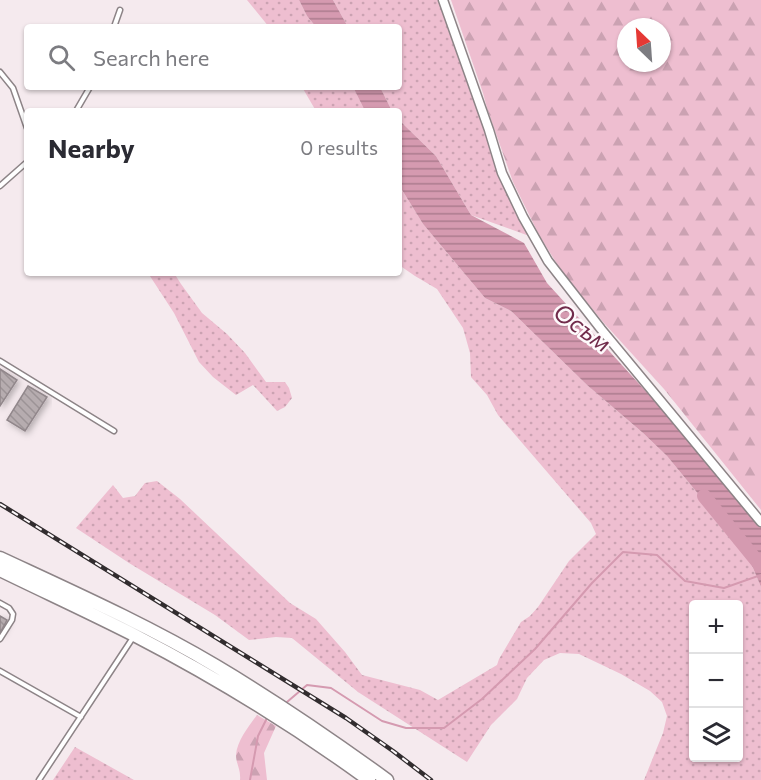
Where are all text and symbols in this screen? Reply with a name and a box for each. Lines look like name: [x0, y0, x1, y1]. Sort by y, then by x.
north arrow: [617, 18, 671, 72]
search box: [24, 24, 402, 90]
icon: search: [45, 41, 78, 74]
text: Search here: [93, 44, 209, 71]
text: Nearby: [48, 132, 135, 163]
text: 0 results: [300, 135, 378, 159]
water label: Осъм: [549, 296, 617, 357]
map controls: [689, 600, 743, 762]
button: +: [689, 600, 743, 654]
button: −: [689, 654, 743, 708]
button: layers: [689, 708, 743, 762]

